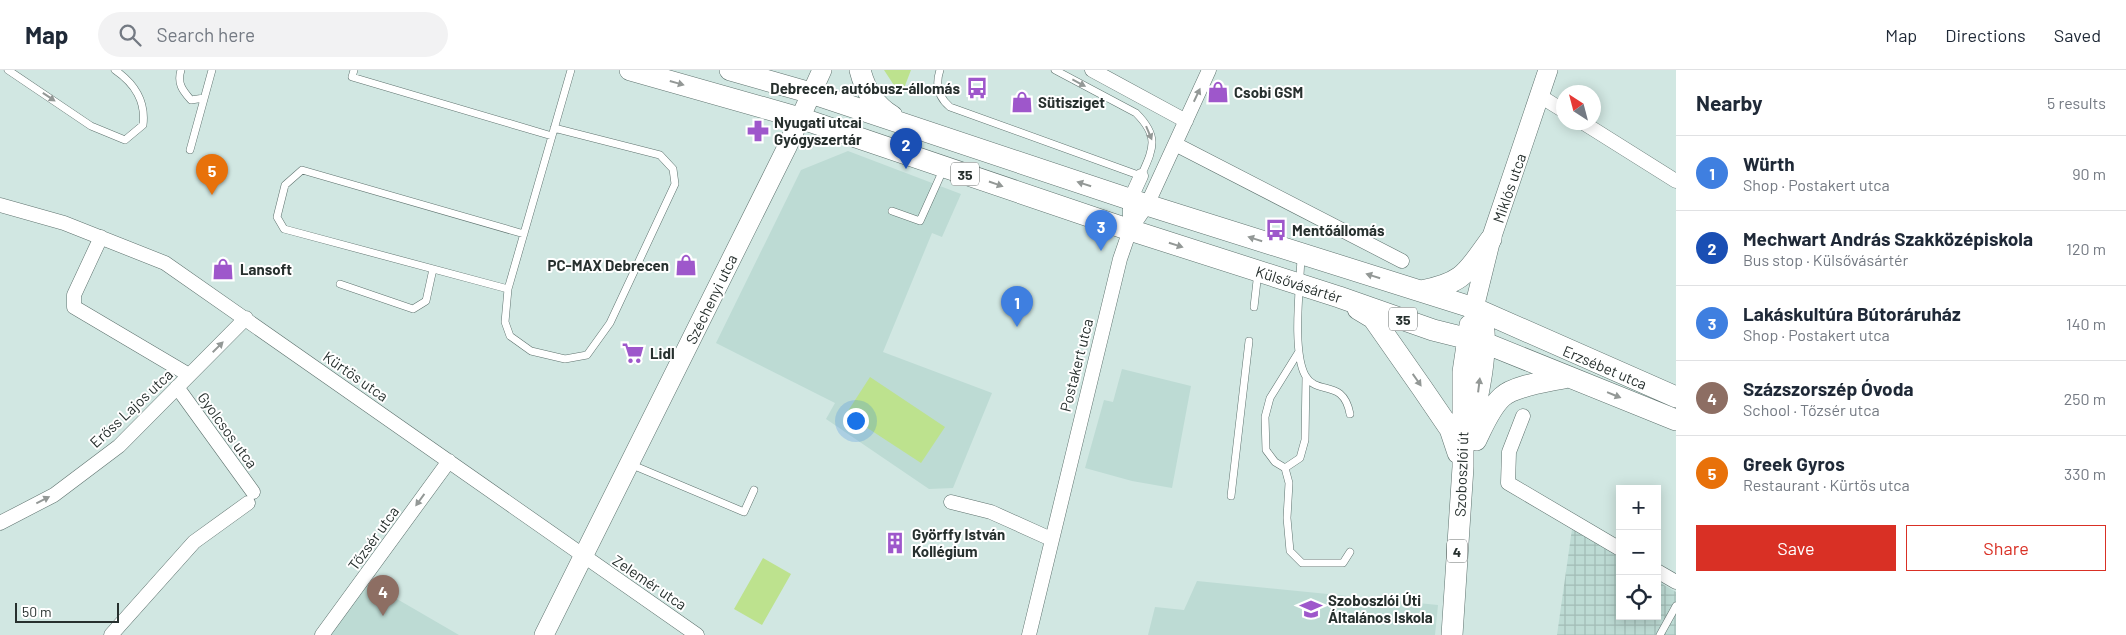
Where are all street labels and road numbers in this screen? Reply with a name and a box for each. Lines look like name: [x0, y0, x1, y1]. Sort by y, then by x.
street label: Miklós utca: [1489, 151, 1529, 225]
road number: 35: [951, 162, 979, 186]
street label: Széchenyi utca: [682, 251, 740, 347]
street label: Külsővásártér: [1254, 262, 1345, 307]
road number: 35: [1389, 308, 1417, 330]
street label: Postakert utca: [1056, 317, 1096, 413]
street label: Erzsébet utca: [1560, 341, 1650, 393]
street label: Kürtös utca: [320, 347, 392, 405]
street label: Erőss Lajos utca: [86, 365, 176, 451]
street label: Gyolcsos utca: [194, 388, 262, 472]
street label: Szoboszlói út: [1451, 431, 1471, 517]
street label: Tőzsér utca: [344, 503, 402, 573]
road number: 4: [1447, 540, 1467, 562]
street label: Zelemér utca: [610, 551, 690, 613]

